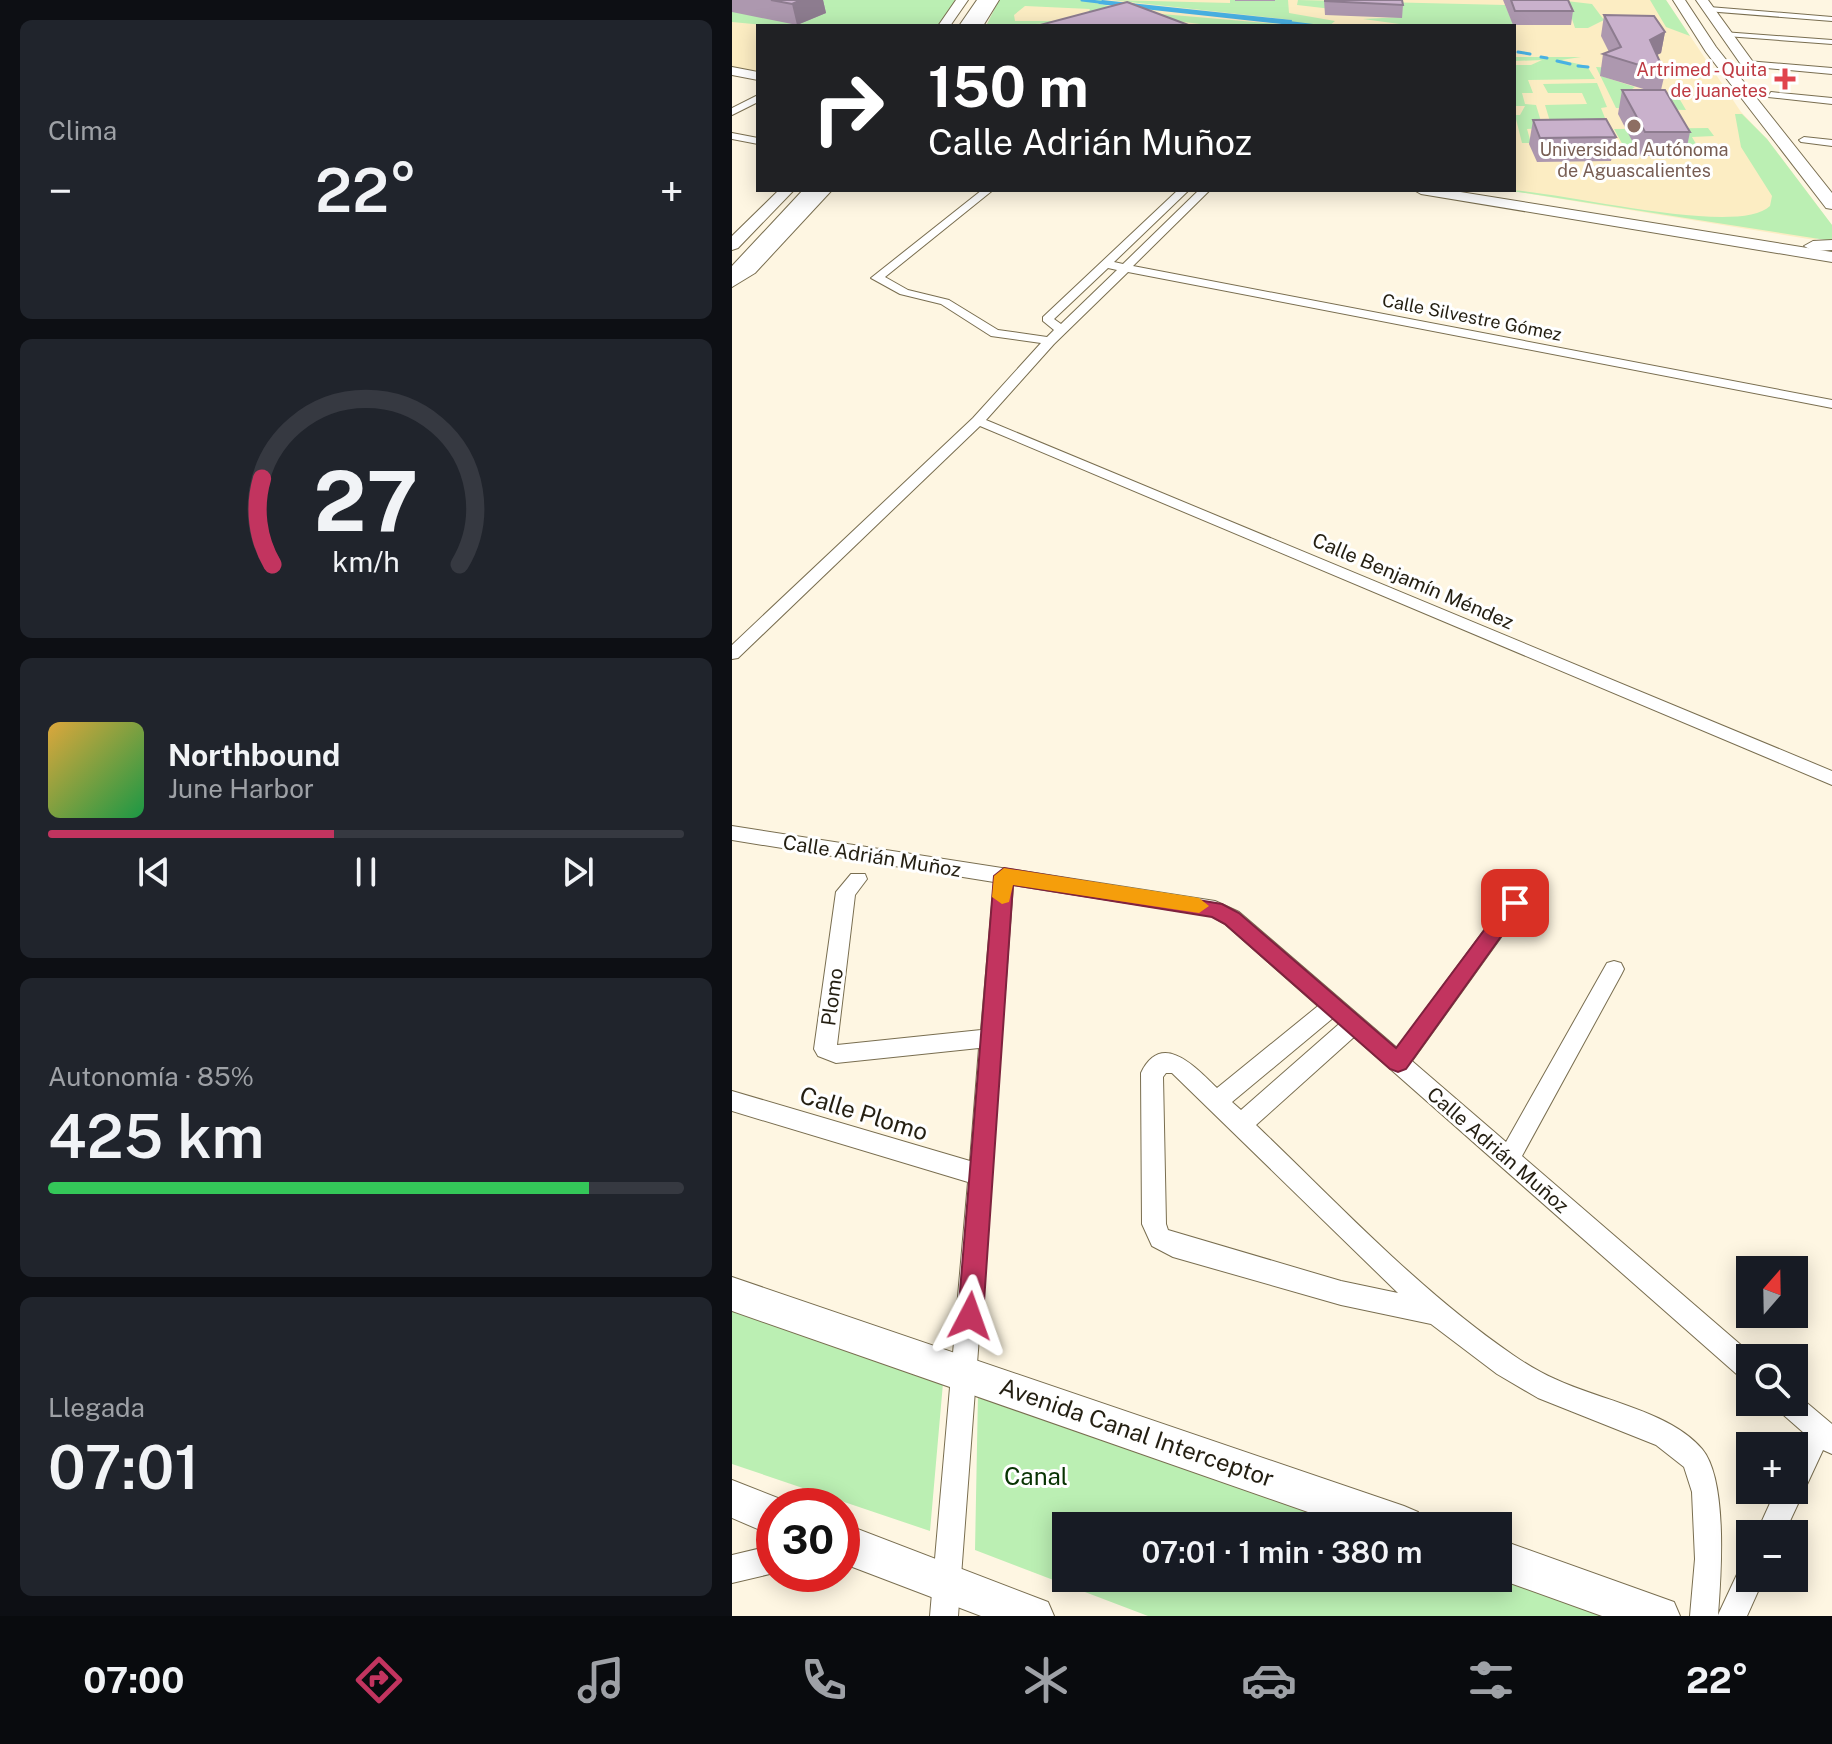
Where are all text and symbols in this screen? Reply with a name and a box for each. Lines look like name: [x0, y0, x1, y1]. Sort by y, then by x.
text: 150 m: [928, 54, 1089, 120]
icon: right: [796, 56, 900, 160]
place label: Artrimed - Quita de juanetes: [1636, 59, 1767, 101]
marker: Artrimed - Quita de juanetes: [1774, 68, 1796, 90]
text: Clima: [48, 115, 117, 146]
marker: Universidad Autónoma de Aguascalientes: [1625, 117, 1643, 135]
text: Calle Adrián Muñoz: [928, 121, 1252, 163]
place label: Universidad Autónoma de Aguascalientes: [1540, 139, 1728, 181]
text: 22°: [315, 155, 417, 226]
text: −: [48, 165, 72, 217]
text: +: [660, 165, 684, 217]
street label: Calle Silvestre Gómez: [1380, 289, 1564, 345]
text: 27: [314, 451, 418, 549]
street label: Calle Benjamín Méndez: [1309, 528, 1517, 634]
text: km/h: [332, 545, 400, 578]
text: Northbound: [168, 737, 340, 773]
text: June Harbor: [168, 773, 314, 804]
street label: Calle Adrián Muñoz: [781, 830, 963, 882]
icon: previous: [132, 850, 176, 894]
icon: pause: [344, 850, 388, 894]
icon: next: [556, 850, 600, 894]
pin: [1481, 869, 1549, 937]
icon: arrive: [1493, 881, 1537, 925]
street label: Plomo: [816, 967, 848, 1027]
text: Autonomía · 85%: [48, 1061, 254, 1092]
street label: Calle Plomo: [797, 1080, 931, 1146]
street label: Calle Adrián Muñoz: [1422, 1082, 1574, 1218]
text: 425 km: [48, 1101, 264, 1172]
north arrow: [1736, 1256, 1808, 1328]
map controls: [1736, 1256, 1808, 1592]
position arrow: [928, 1274, 1012, 1358]
button: search: [1736, 1344, 1808, 1416]
street label: Avenida Canal Interceptor: [996, 1371, 1278, 1493]
text: Llegada: [48, 1392, 145, 1423]
text: 07:01: [48, 1432, 199, 1503]
button: +: [1736, 1432, 1808, 1504]
park label: Canal: [1004, 1462, 1068, 1490]
speed limit sign: 30: [756, 1488, 860, 1592]
button: −: [1736, 1520, 1808, 1592]
text: 07:01 · 1 min · 380 m: [1142, 1534, 1423, 1570]
icon: directions: [351, 1652, 407, 1708]
icon: music: [573, 1652, 629, 1708]
icon: phone: [796, 1652, 852, 1708]
icon: climate: [1018, 1652, 1074, 1708]
icon: car: [1241, 1652, 1297, 1708]
icon: filters: [1463, 1652, 1519, 1708]
text: 07:00: [83, 1659, 184, 1701]
text: 22°: [1686, 1659, 1749, 1701]

